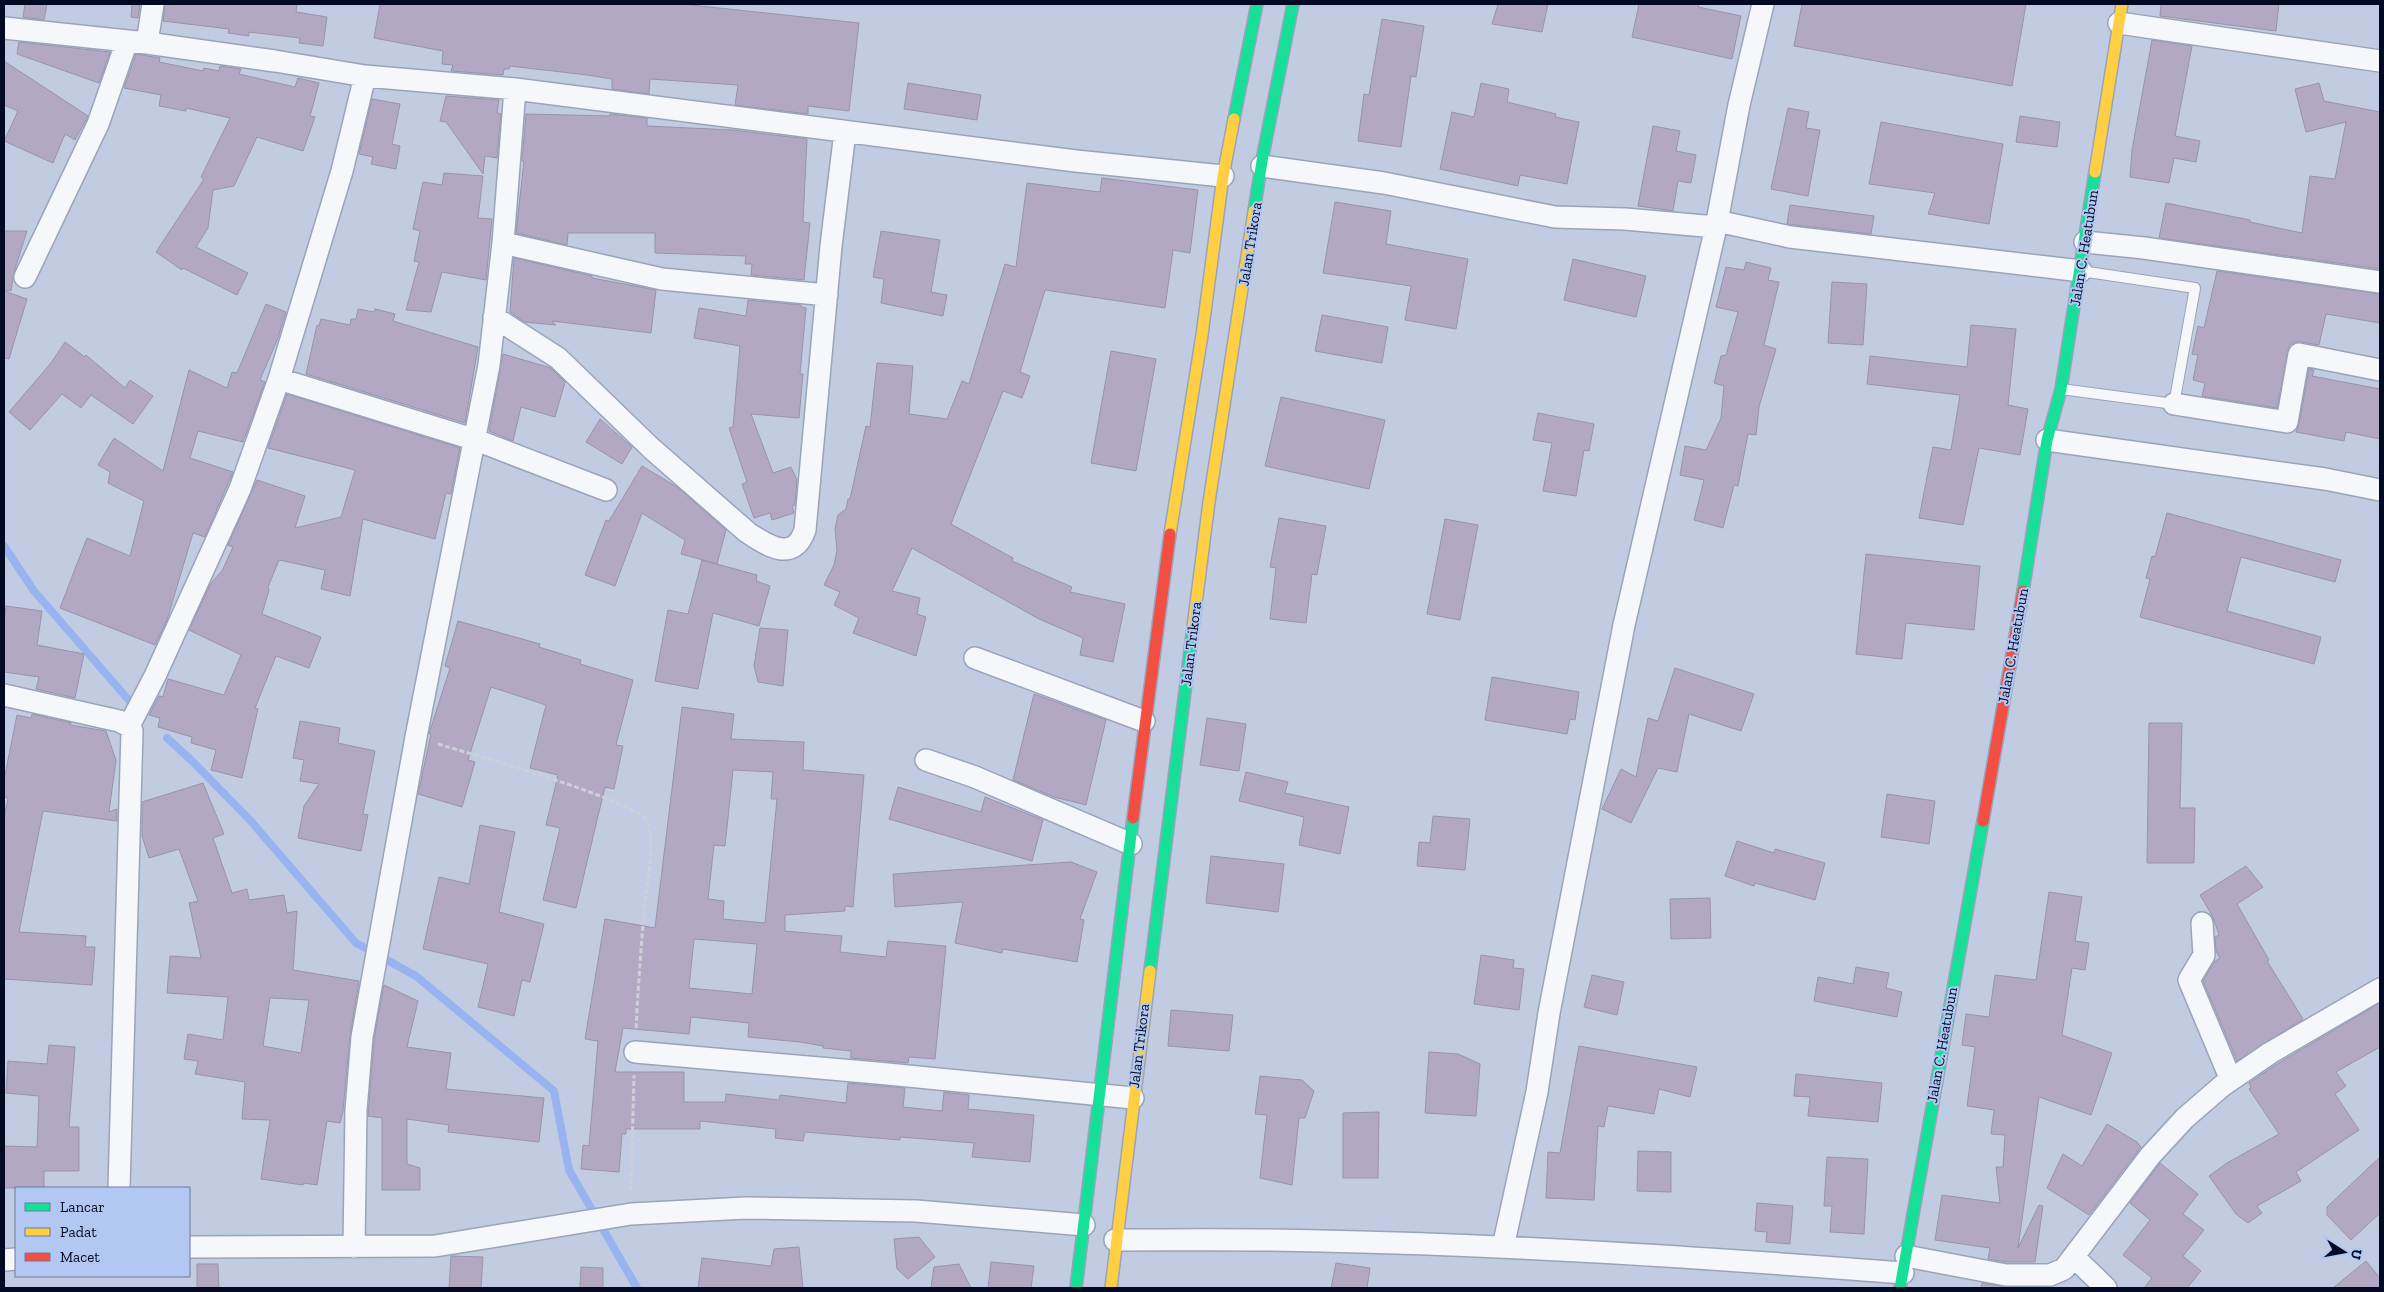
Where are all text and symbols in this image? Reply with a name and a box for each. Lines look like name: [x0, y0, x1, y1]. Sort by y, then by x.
street label: Jalan C. Heatubun: [2066, 188, 2102, 307]
street label: Jalan Trikora: [1234, 201, 1266, 287]
street label: Jalan C. Heatubun: [1994, 586, 2032, 705]
street label: Jalan Trikora: [1177, 601, 1205, 687]
street label: Jalan C. Heatubun: [1923, 985, 1961, 1104]
street label: Jalan Trikora: [1125, 1003, 1153, 1089]
legend: [15, 1187, 190, 1277]
text: Lancar: [60, 1198, 105, 1216]
text: Padat: [60, 1223, 97, 1241]
north arrow: [2319, 1227, 2369, 1277]
text: Macet: [60, 1248, 100, 1266]
text: U: [2347, 1248, 2366, 1261]

